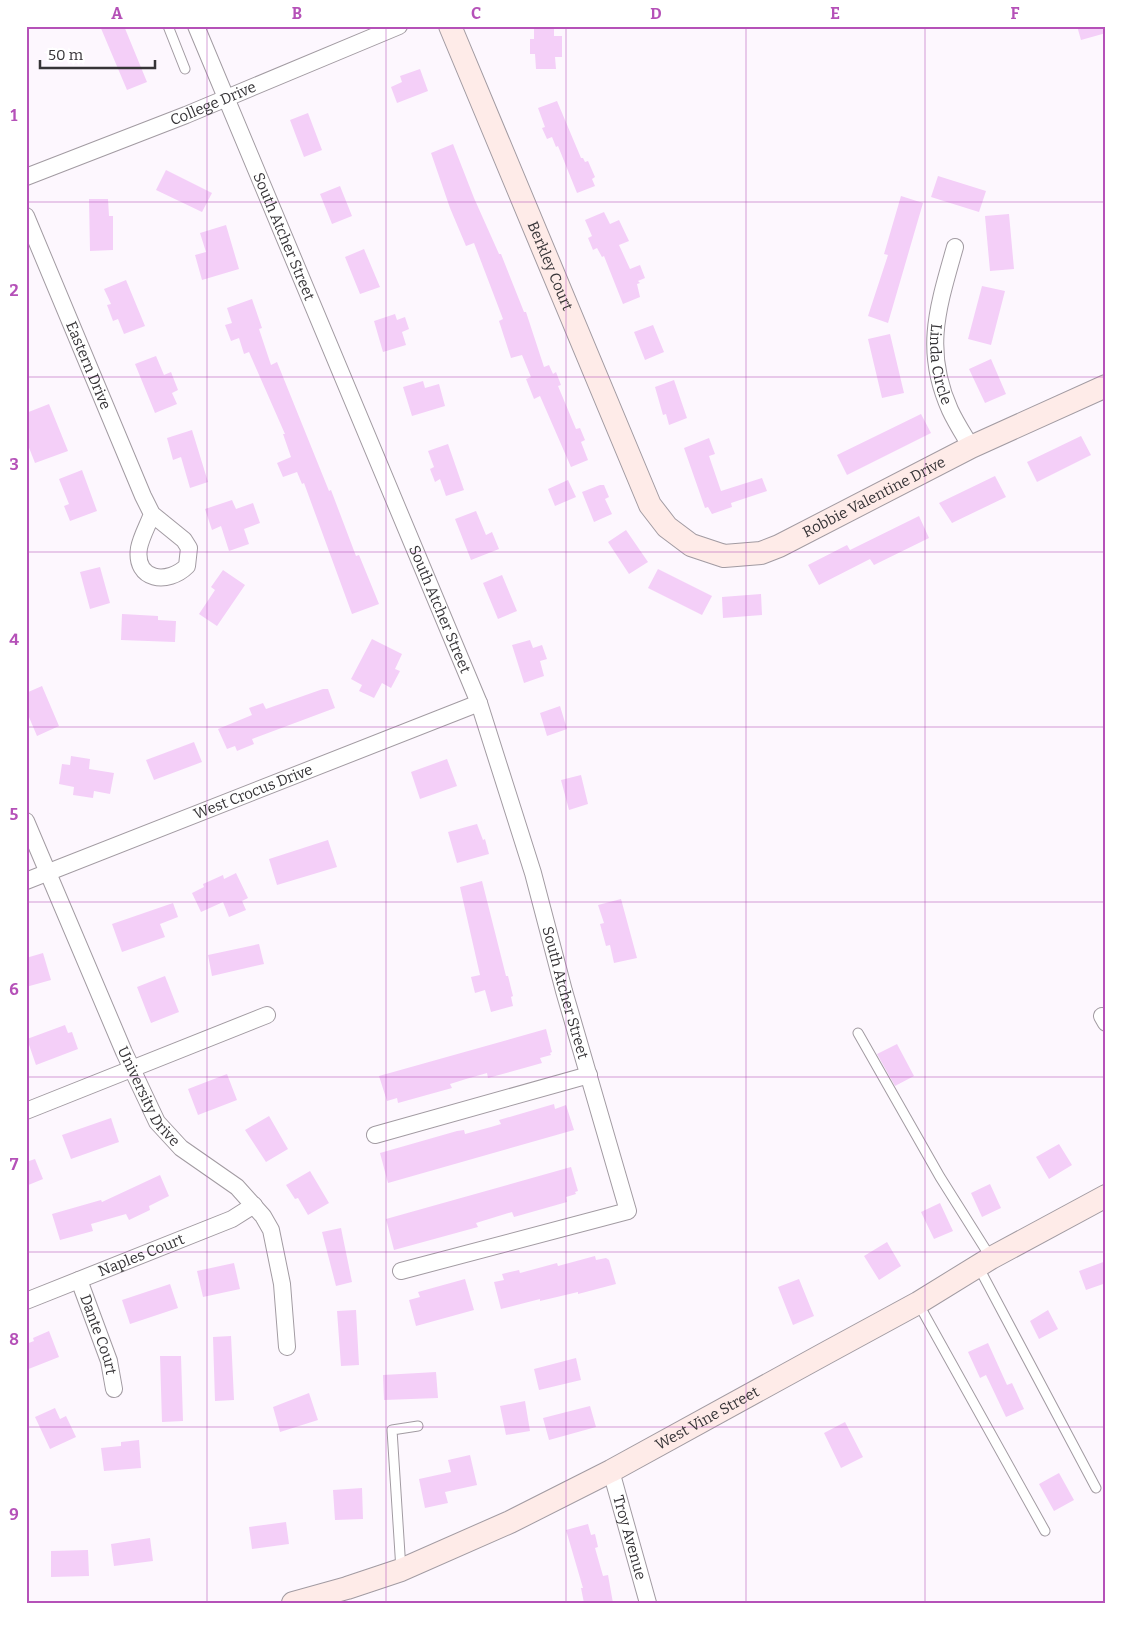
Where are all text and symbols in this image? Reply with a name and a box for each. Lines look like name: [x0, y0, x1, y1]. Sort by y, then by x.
text: A: [111, 4, 123, 23]
text: B: [292, 4, 302, 23]
text: C: [471, 4, 481, 23]
text: D: [650, 4, 662, 23]
text: E: [830, 4, 840, 23]
text: F: [1011, 4, 1020, 23]
scale bar: [40, 38, 155, 70]
text: 50 m: [48, 46, 84, 64]
street label: College Drive: [168, 78, 259, 129]
text: 1: [11, 106, 18, 125]
street label: South Atcher Street: [249, 170, 319, 303]
street label: Berkley Court: [524, 219, 577, 314]
text: 2: [9, 281, 19, 300]
street label: Eastern Drive: [62, 319, 115, 412]
street label: Linda Circle: [926, 323, 956, 407]
street label: Robbie Valentine Drive: [800, 453, 949, 541]
text: 3: [9, 455, 19, 474]
street label: South Atcher Street: [405, 542, 475, 676]
text: 4: [9, 630, 19, 649]
street label: West Crocus Drive: [191, 760, 315, 823]
text: 5: [10, 805, 19, 824]
street label: South Atcher Street: [538, 924, 592, 1062]
text: 6: [9, 980, 19, 999]
street label: University Drive: [114, 1044, 184, 1150]
text: 7: [10, 1155, 19, 1174]
street label: Naples Court: [96, 1230, 187, 1280]
street label: Dante Court: [76, 1292, 120, 1377]
text: 8: [9, 1330, 19, 1349]
street label: West Vine Street: [652, 1382, 763, 1454]
street label: Troy Avenue: [609, 1493, 650, 1582]
text: 9: [9, 1505, 19, 1524]

